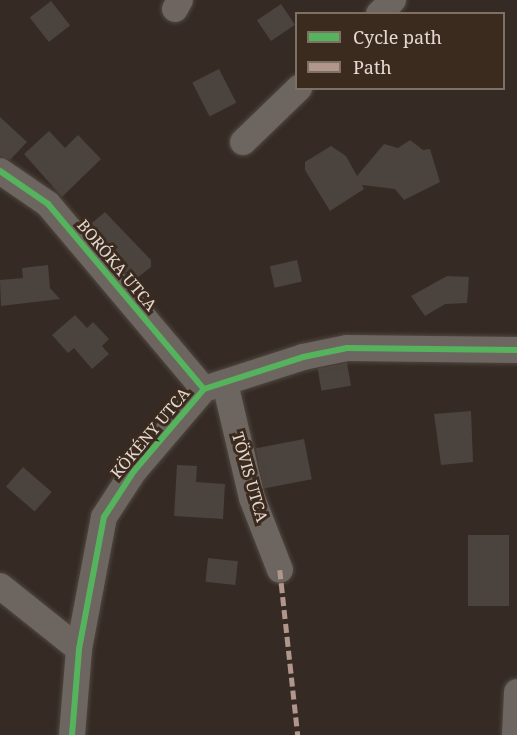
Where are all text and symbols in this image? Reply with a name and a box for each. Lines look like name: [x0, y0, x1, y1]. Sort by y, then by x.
legend: [295, 12, 505, 90]
text: Cycle path: [353, 25, 442, 49]
text: Path: [353, 55, 392, 79]
street label: BORÓKA UTCA: [73, 216, 161, 314]
street label: KÖKÉNY UTCA: [107, 384, 193, 482]
street label: TÖVIS UTCA: [228, 430, 272, 524]

